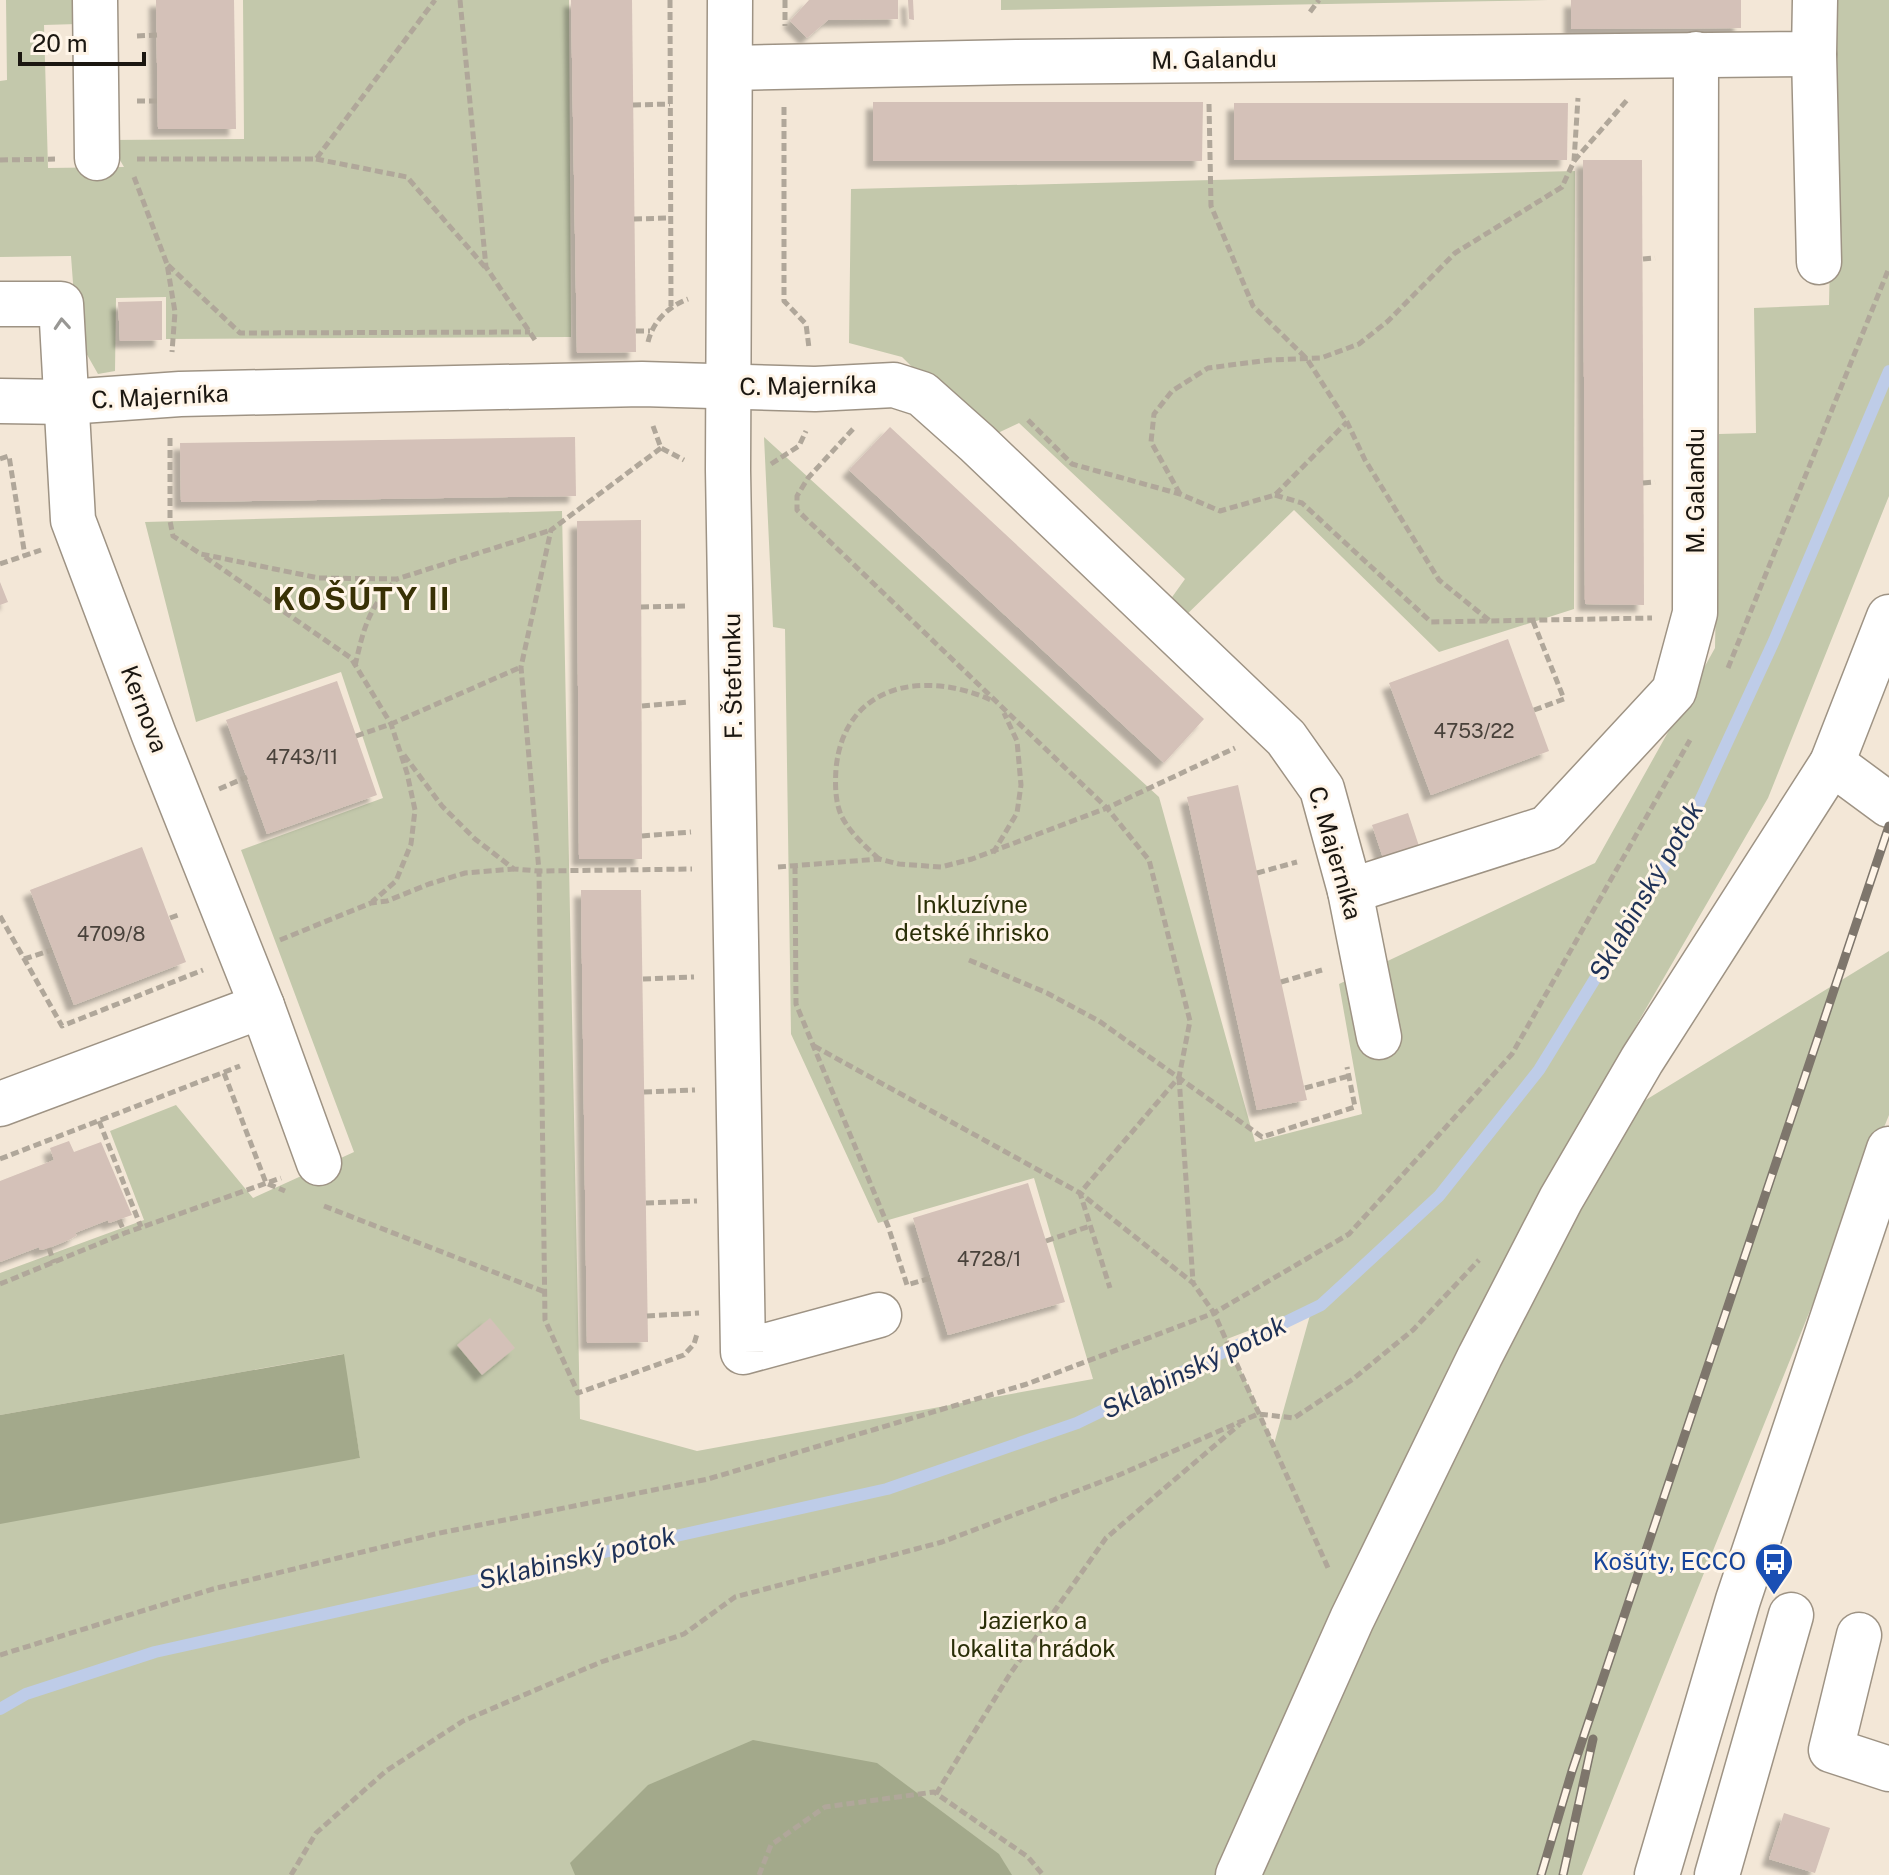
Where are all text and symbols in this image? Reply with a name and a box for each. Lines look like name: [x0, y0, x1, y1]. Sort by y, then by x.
scale bar: [20, 16, 144, 66]
text: 20 m: [32, 29, 88, 57]
street label: M. Galandu: [1151, 44, 1277, 74]
one-way arrow: [54, 317, 71, 330]
street label: C. Majerníka: [739, 370, 877, 400]
street label: C. Majerníka: [91, 378, 229, 414]
street label: M. Galandu: [1681, 428, 1709, 554]
district label: KOŠÚTY II: [272, 579, 452, 617]
street label: F. Štefunku: [717, 613, 747, 739]
street label: Kernova: [116, 661, 174, 756]
house number: 4753/22: [1434, 719, 1514, 743]
house number: 4743/11: [266, 745, 338, 769]
street label: C. Majerníka: [1304, 783, 1368, 923]
water label: Sklabinský potok: [1582, 796, 1709, 986]
park label: Inkluzívne detské ihrisko: [895, 890, 1049, 946]
house number: 4709/8: [77, 922, 145, 946]
house number: 4728/1: [957, 1247, 1021, 1271]
water label: Sklabinský potok: [1097, 1309, 1291, 1425]
water label: Sklabinský potok: [475, 1520, 678, 1595]
bus stop icon: Košúty, ECCO: [1753, 1541, 1795, 1596]
place label: Košúty, ECCO: [1593, 1547, 1746, 1575]
park label: Jazierko a lokalita hrádok: [950, 1606, 1116, 1662]

